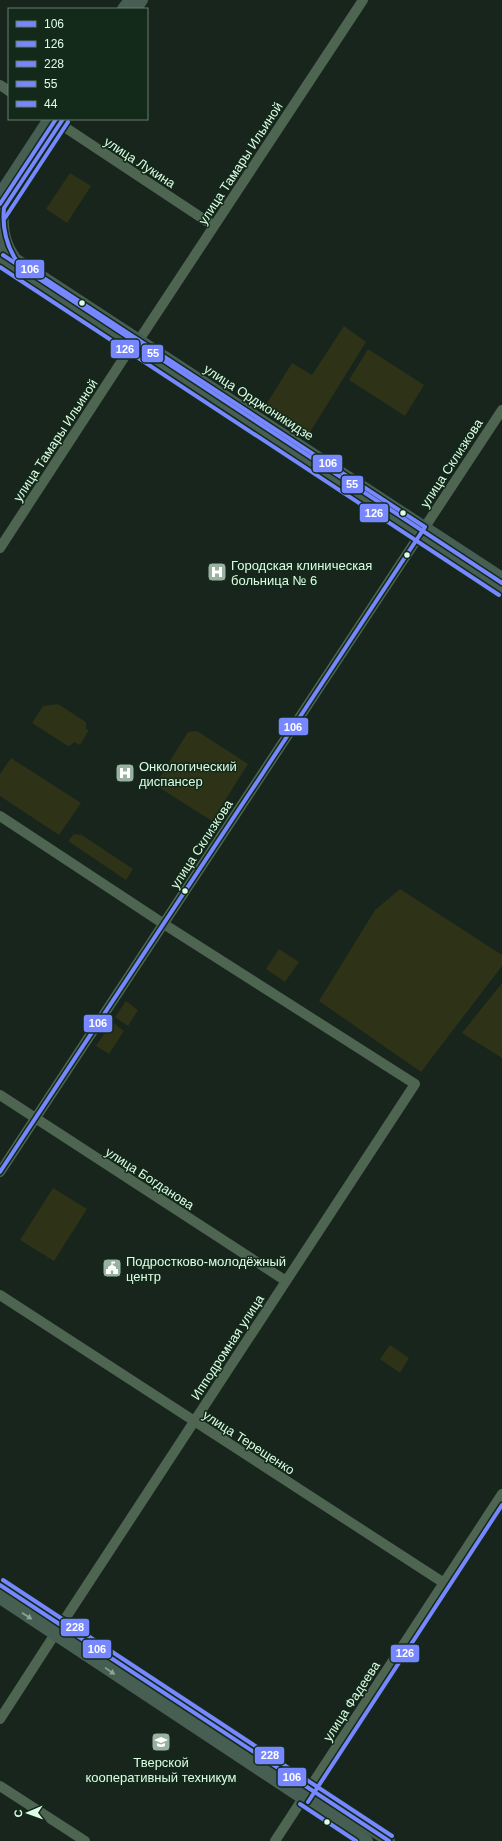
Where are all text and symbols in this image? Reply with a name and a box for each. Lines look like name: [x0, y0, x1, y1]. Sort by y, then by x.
legend: [8, 8, 148, 120]
text: 106: [44, 17, 64, 31]
text: 126: [44, 37, 64, 51]
text: 228: [44, 57, 64, 71]
text: 55: [44, 77, 58, 91]
text: 44: [44, 97, 58, 111]
street label: улица Тамары Ильиной: [195, 99, 286, 227]
street label: улица Лукина: [101, 134, 179, 191]
line badge: 106: [15, 259, 45, 279]
text: 106: [21, 263, 39, 275]
unlabelled marker: [77, 298, 87, 308]
line badge: 126: [110, 339, 140, 359]
text: 126: [116, 343, 134, 355]
line badge: 55: [141, 344, 164, 363]
text: 55: [147, 347, 159, 359]
street label: улица Орджоникидзе: [201, 361, 316, 444]
street label: улица Тамары Ильиной: [10, 376, 101, 504]
street label: улица Склизкова: [417, 416, 486, 510]
line badge: 106: [312, 454, 343, 473]
text: 106: [319, 457, 337, 469]
line badge: 55: [341, 475, 364, 494]
text: 55: [346, 478, 358, 490]
line badge: 126: [359, 503, 389, 523]
text: 126: [365, 507, 383, 519]
unlabelled marker: [398, 508, 408, 518]
unlabelled marker: [402, 550, 412, 560]
place label: Городская клиническая больница № 6: [231, 558, 372, 588]
hospital icon: Городская клиническая больница № 6: [206, 561, 228, 583]
line badge: 106: [278, 717, 309, 736]
text: 106: [284, 721, 302, 733]
place label: Онкологический диспансер: [139, 759, 237, 789]
hospital icon: Онкологический диспансер: [114, 762, 136, 784]
street label: улица Склизкова: [167, 797, 236, 891]
unlabelled marker: [180, 886, 190, 896]
line badge: 106: [83, 1014, 113, 1033]
text: 106: [89, 1017, 107, 1029]
street label: улица Богданова: [103, 1144, 197, 1213]
place label: Подростково-молодёжный центр: [126, 1254, 286, 1284]
public building icon: Подростково-молодёжный центр: [101, 1257, 123, 1279]
street label: Ипподромная улица: [188, 1291, 267, 1403]
street label: улица Терещенко: [200, 1407, 297, 1478]
one-way arrow: [21, 1613, 33, 1620]
line badge: 228: [60, 1618, 90, 1637]
text: 228: [66, 1621, 84, 1633]
line badge: 106: [82, 1639, 112, 1659]
text: 106: [88, 1643, 106, 1655]
line badge: 126: [390, 1644, 420, 1663]
text: 126: [396, 1647, 414, 1659]
street label: улица Фадеева: [320, 1658, 383, 1744]
one-way arrow: [105, 1667, 116, 1675]
school or university icon: Тверской кооперативный техникум: [150, 1731, 172, 1753]
line badge: 228: [254, 1746, 285, 1765]
text: 228: [261, 1749, 279, 1761]
place label: Тверской кооперативный техникум: [85, 1755, 237, 1785]
line badge: 106: [277, 1767, 307, 1787]
text: 106: [283, 1771, 301, 1783]
north arrow: [8, 1793, 48, 1833]
text: С: [12, 1809, 24, 1818]
unlabelled marker: [322, 1817, 332, 1827]

